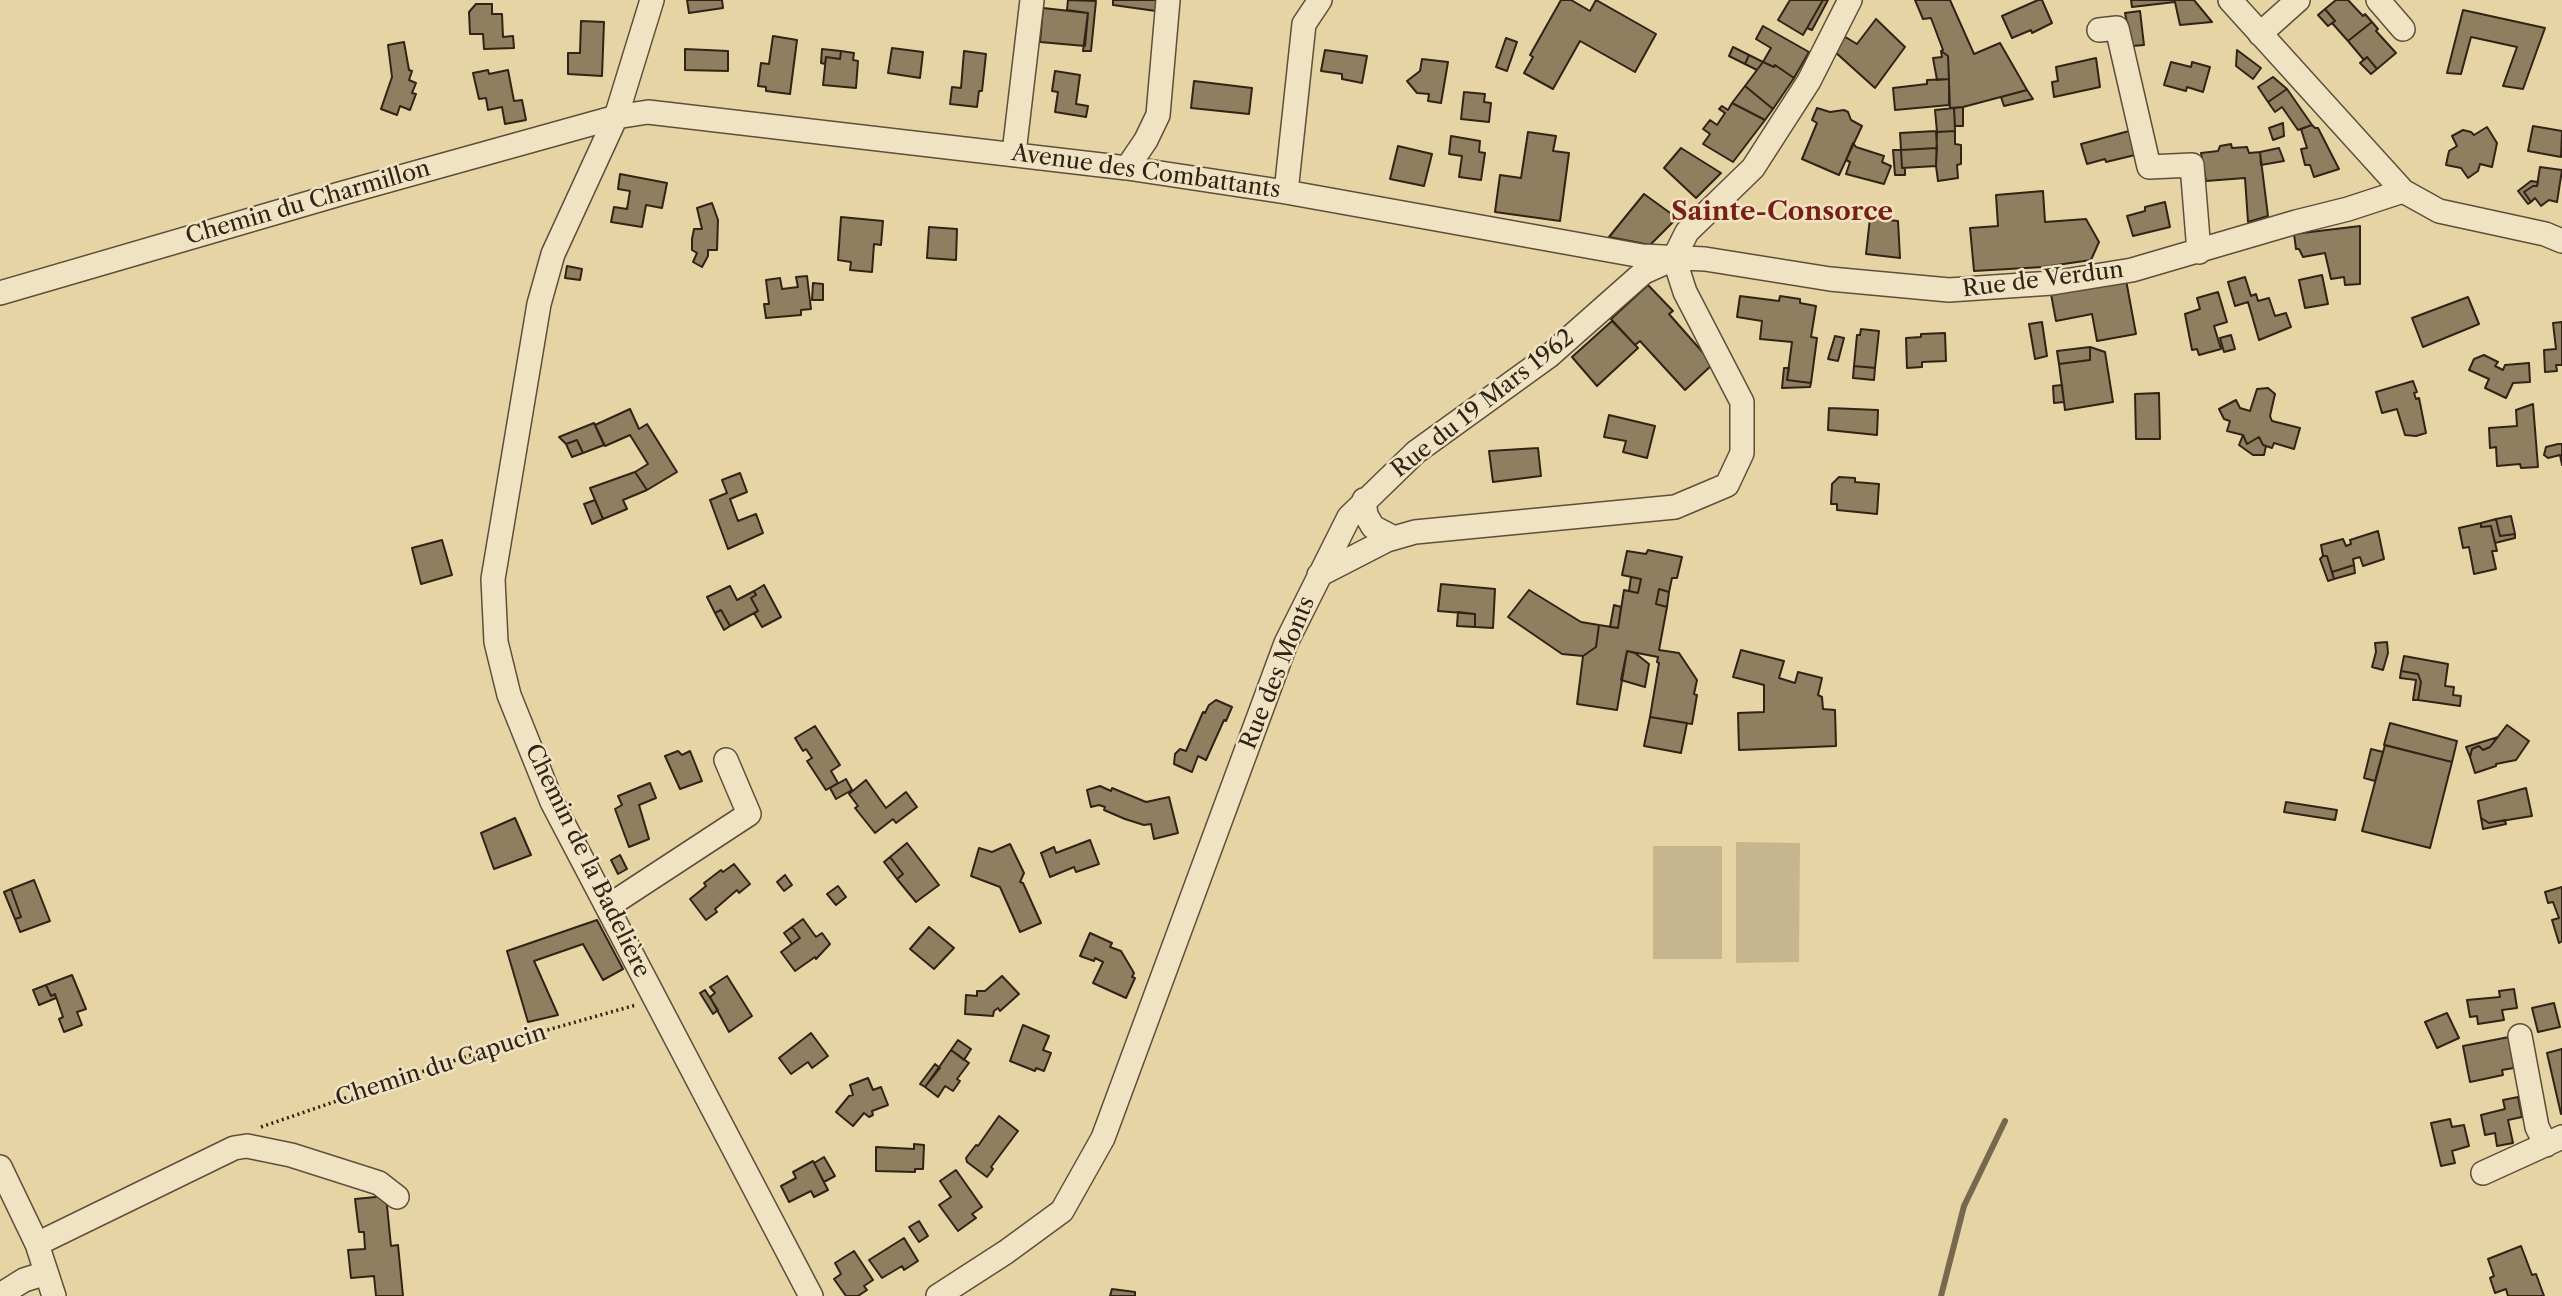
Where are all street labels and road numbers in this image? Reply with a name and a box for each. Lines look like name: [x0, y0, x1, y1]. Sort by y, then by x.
street label: Avenue des Combattants: [1010, 139, 1282, 205]
street label: Chemin du Charmillon: [183, 155, 433, 251]
street label: Rue de Verdun: [1961, 256, 2125, 304]
street label: Rue du 19 Mars 1962: [1386, 324, 1580, 484]
street label: Rue des Monts: [1235, 593, 1321, 753]
street label: Chemin de la Badelière: [518, 740, 656, 982]
street label: Chemin du Capucin: [332, 1019, 550, 1113]

